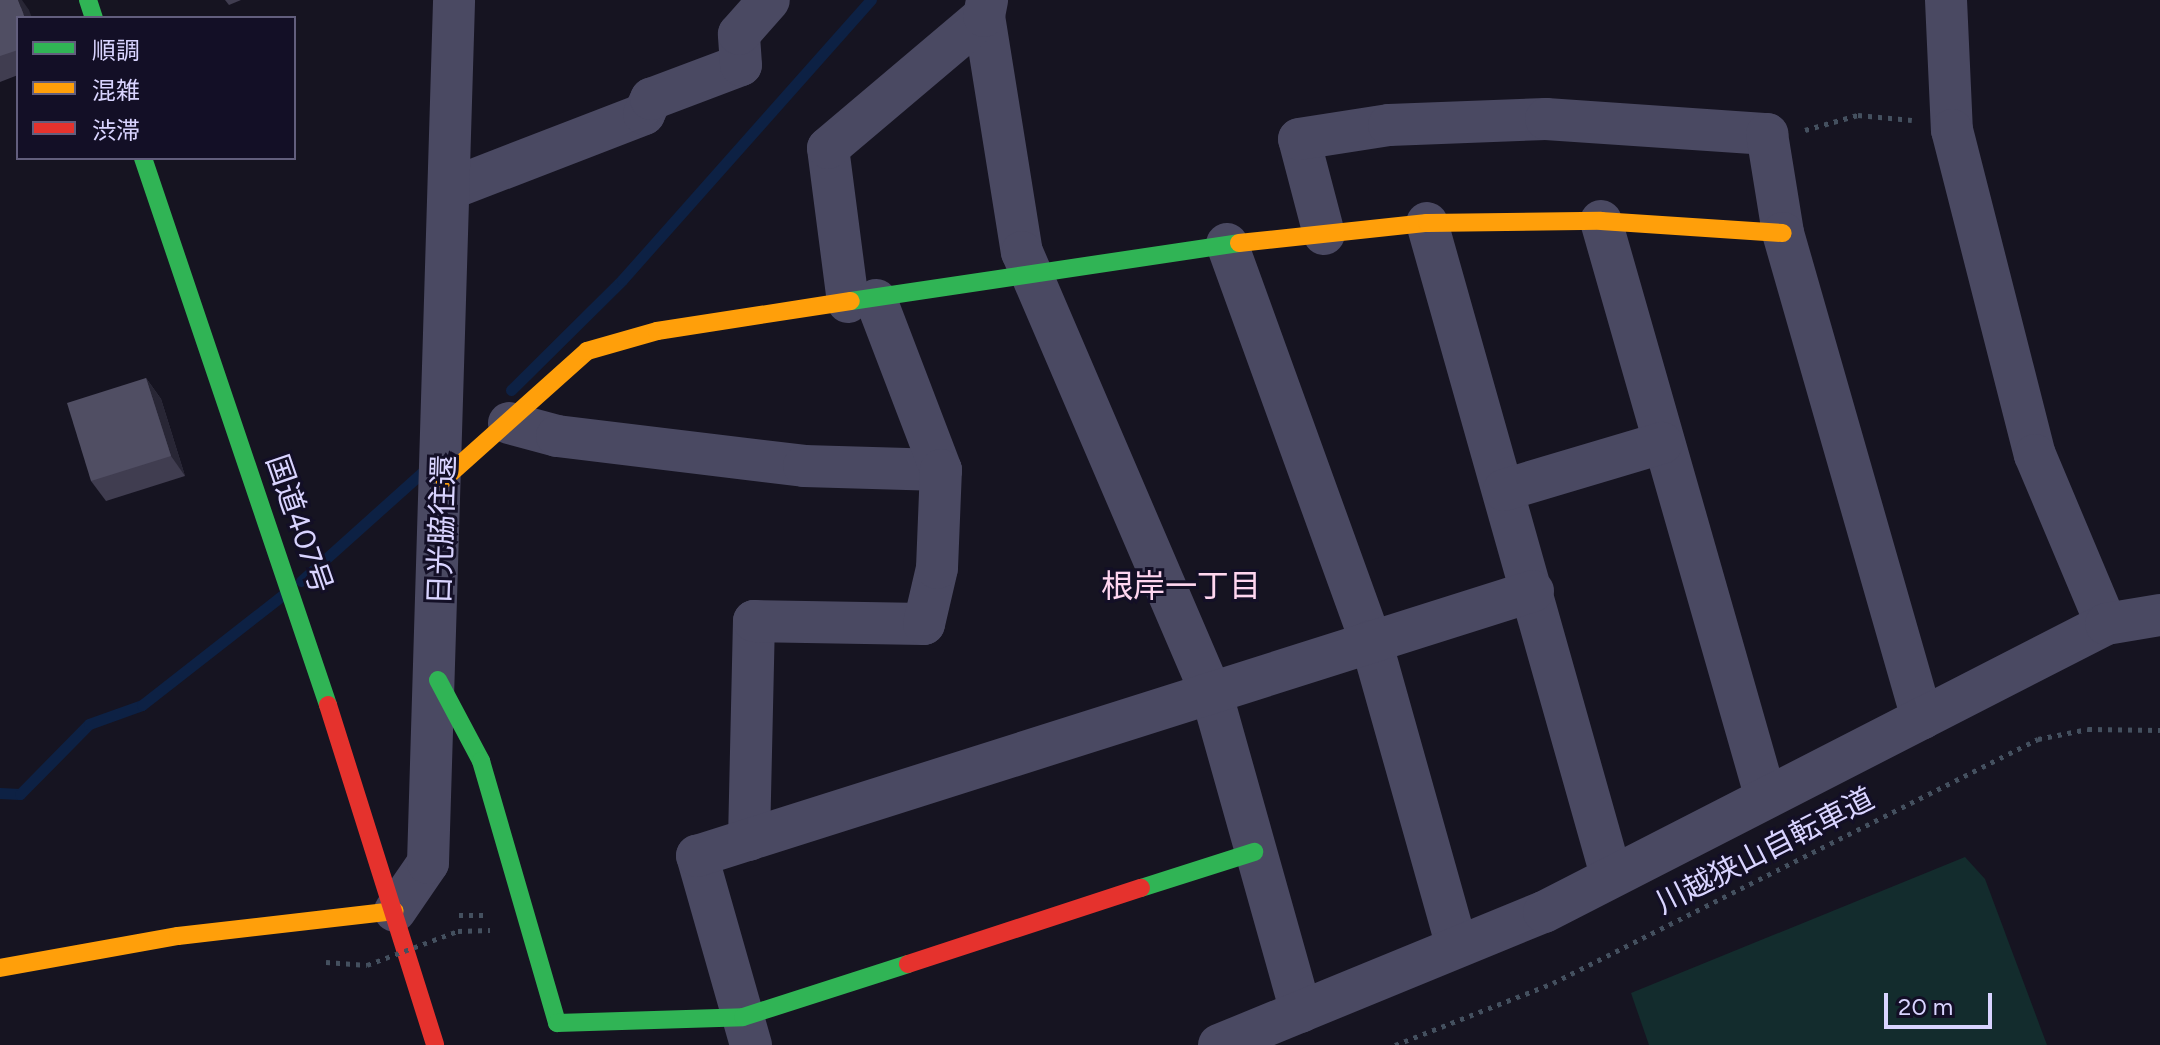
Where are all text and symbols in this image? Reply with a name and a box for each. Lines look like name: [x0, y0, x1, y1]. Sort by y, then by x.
legend: [16, 16, 296, 160]
text: 順調: [92, 36, 140, 65]
text: 混雑: [92, 76, 140, 105]
text: 渋滞: [92, 116, 140, 145]
street label: 国道407号: [259, 450, 339, 598]
street label: 日光脇往還: [421, 454, 463, 606]
district label: 根岸一丁目: [1101, 567, 1261, 605]
street label: 川越狭山自転車道: [1650, 780, 1880, 922]
scale bar: [1888, 977, 1996, 1027]
text: 20 m: [1898, 992, 1953, 1021]

